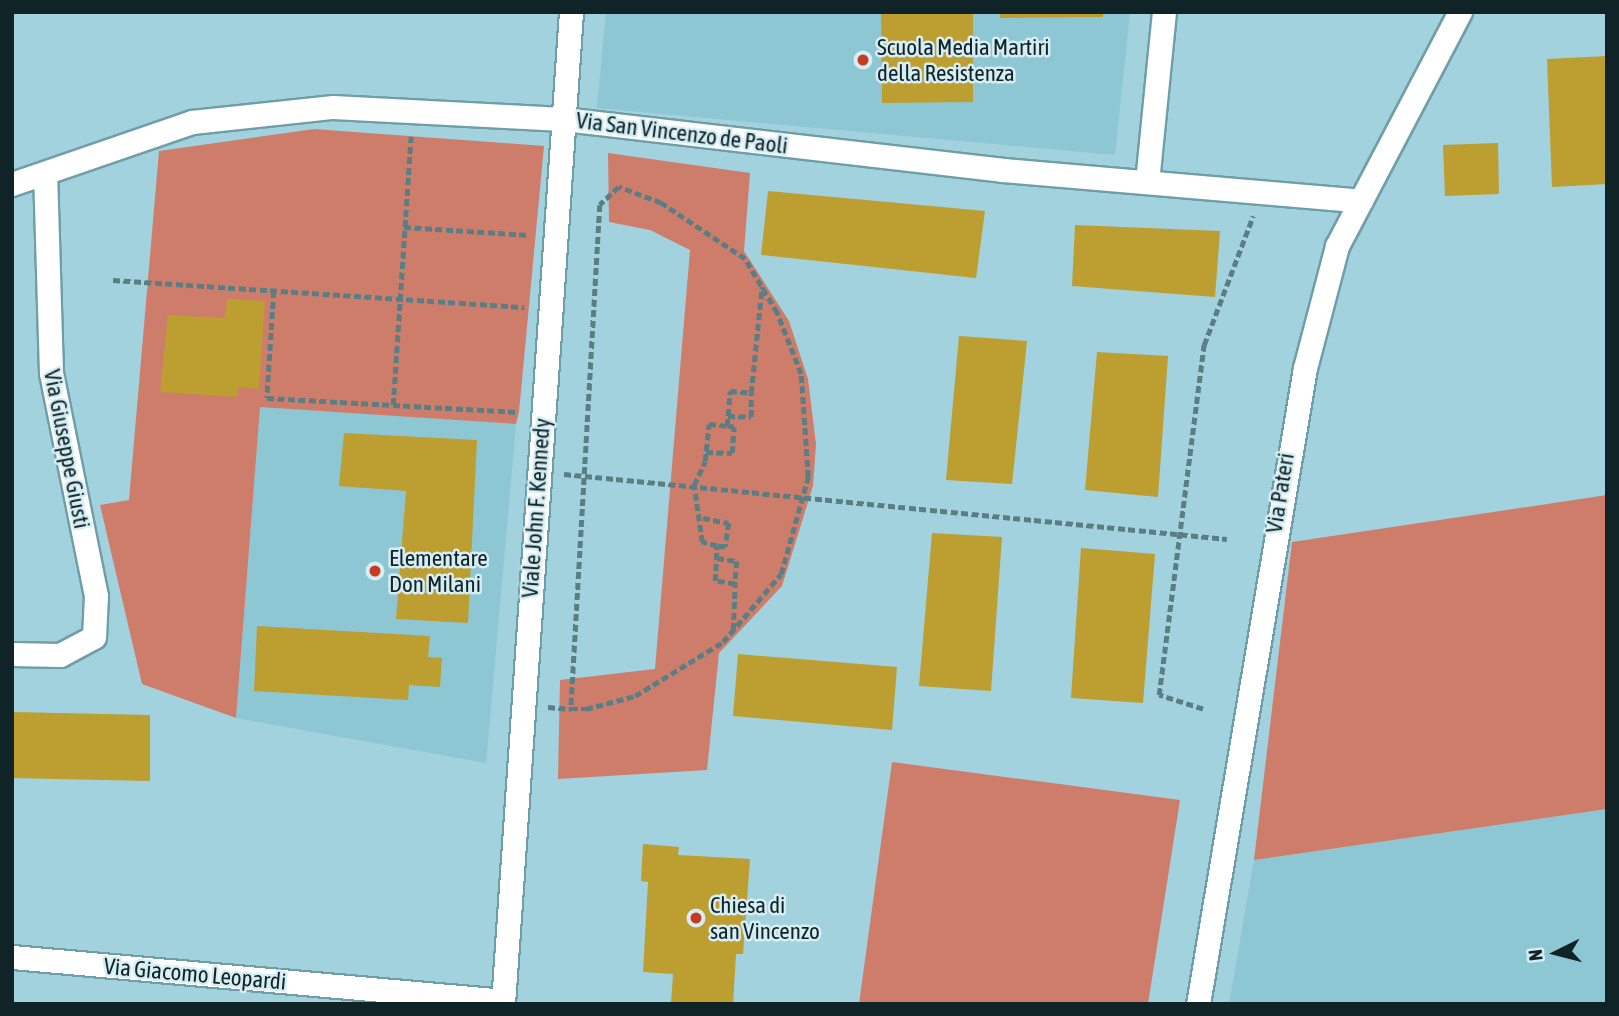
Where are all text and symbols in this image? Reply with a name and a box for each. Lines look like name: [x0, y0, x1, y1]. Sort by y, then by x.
place label: Scuola Media Martiri della Resistenza: [877, 33, 1049, 87]
marker: Scuola Media Martiri della Resistenza: [855, 52, 871, 68]
street label: Via San Vincenzo de Paoli: [575, 106, 789, 160]
street label: Via Giuseppe Giusti: [38, 367, 96, 531]
street label: Viale John F. Kennedy: [516, 417, 556, 599]
street label: Via Pateri: [1260, 451, 1300, 535]
place label: Elementare Don Milani: [389, 544, 488, 598]
marker: Elementare Don Milani: [367, 563, 383, 579]
place label: Chiesa di san Vincenzo: [710, 891, 820, 945]
marker: Chiesa di san Vincenzo: [688, 910, 704, 926]
north arrow: [1521, 918, 1591, 988]
text: N: [1524, 948, 1547, 962]
street label: Via Giacomo Leopardi: [103, 952, 287, 996]

